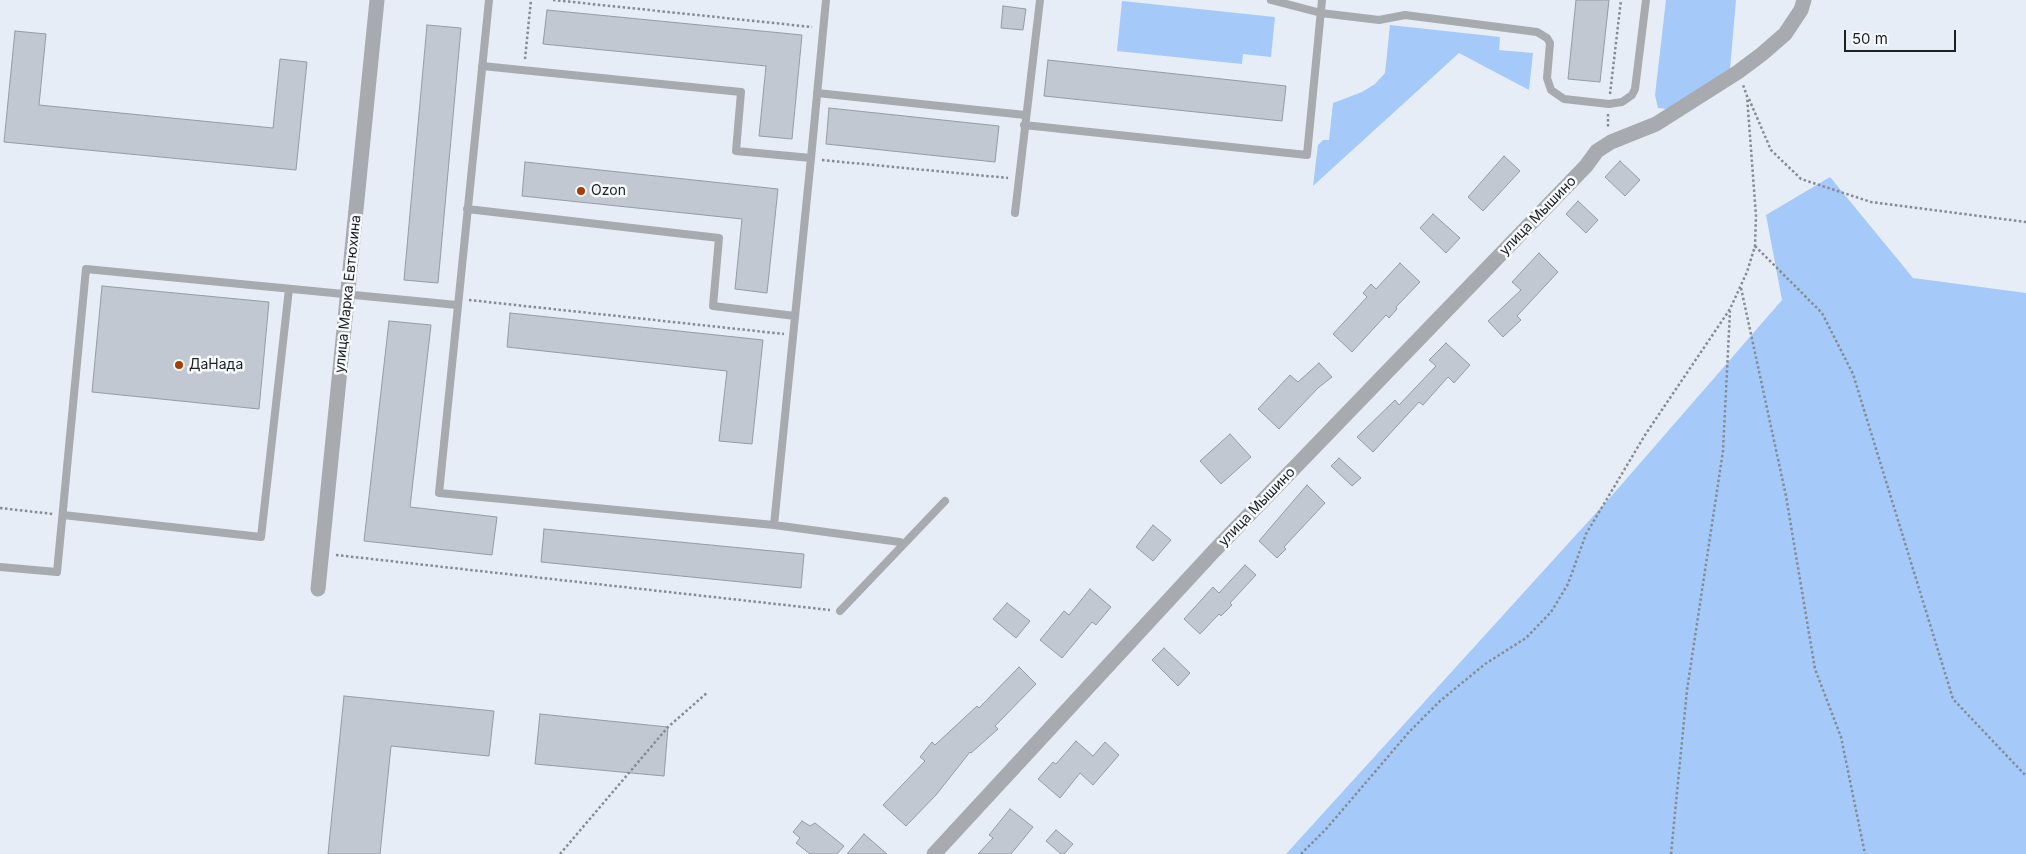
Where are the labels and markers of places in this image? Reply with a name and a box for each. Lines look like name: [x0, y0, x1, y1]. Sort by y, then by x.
place label: Ozon: [591, 183, 626, 199]
marker: Ozon: [575, 185, 587, 197]
place label: ДаНада: [189, 357, 243, 373]
marker: ДаНада: [173, 359, 185, 371]

